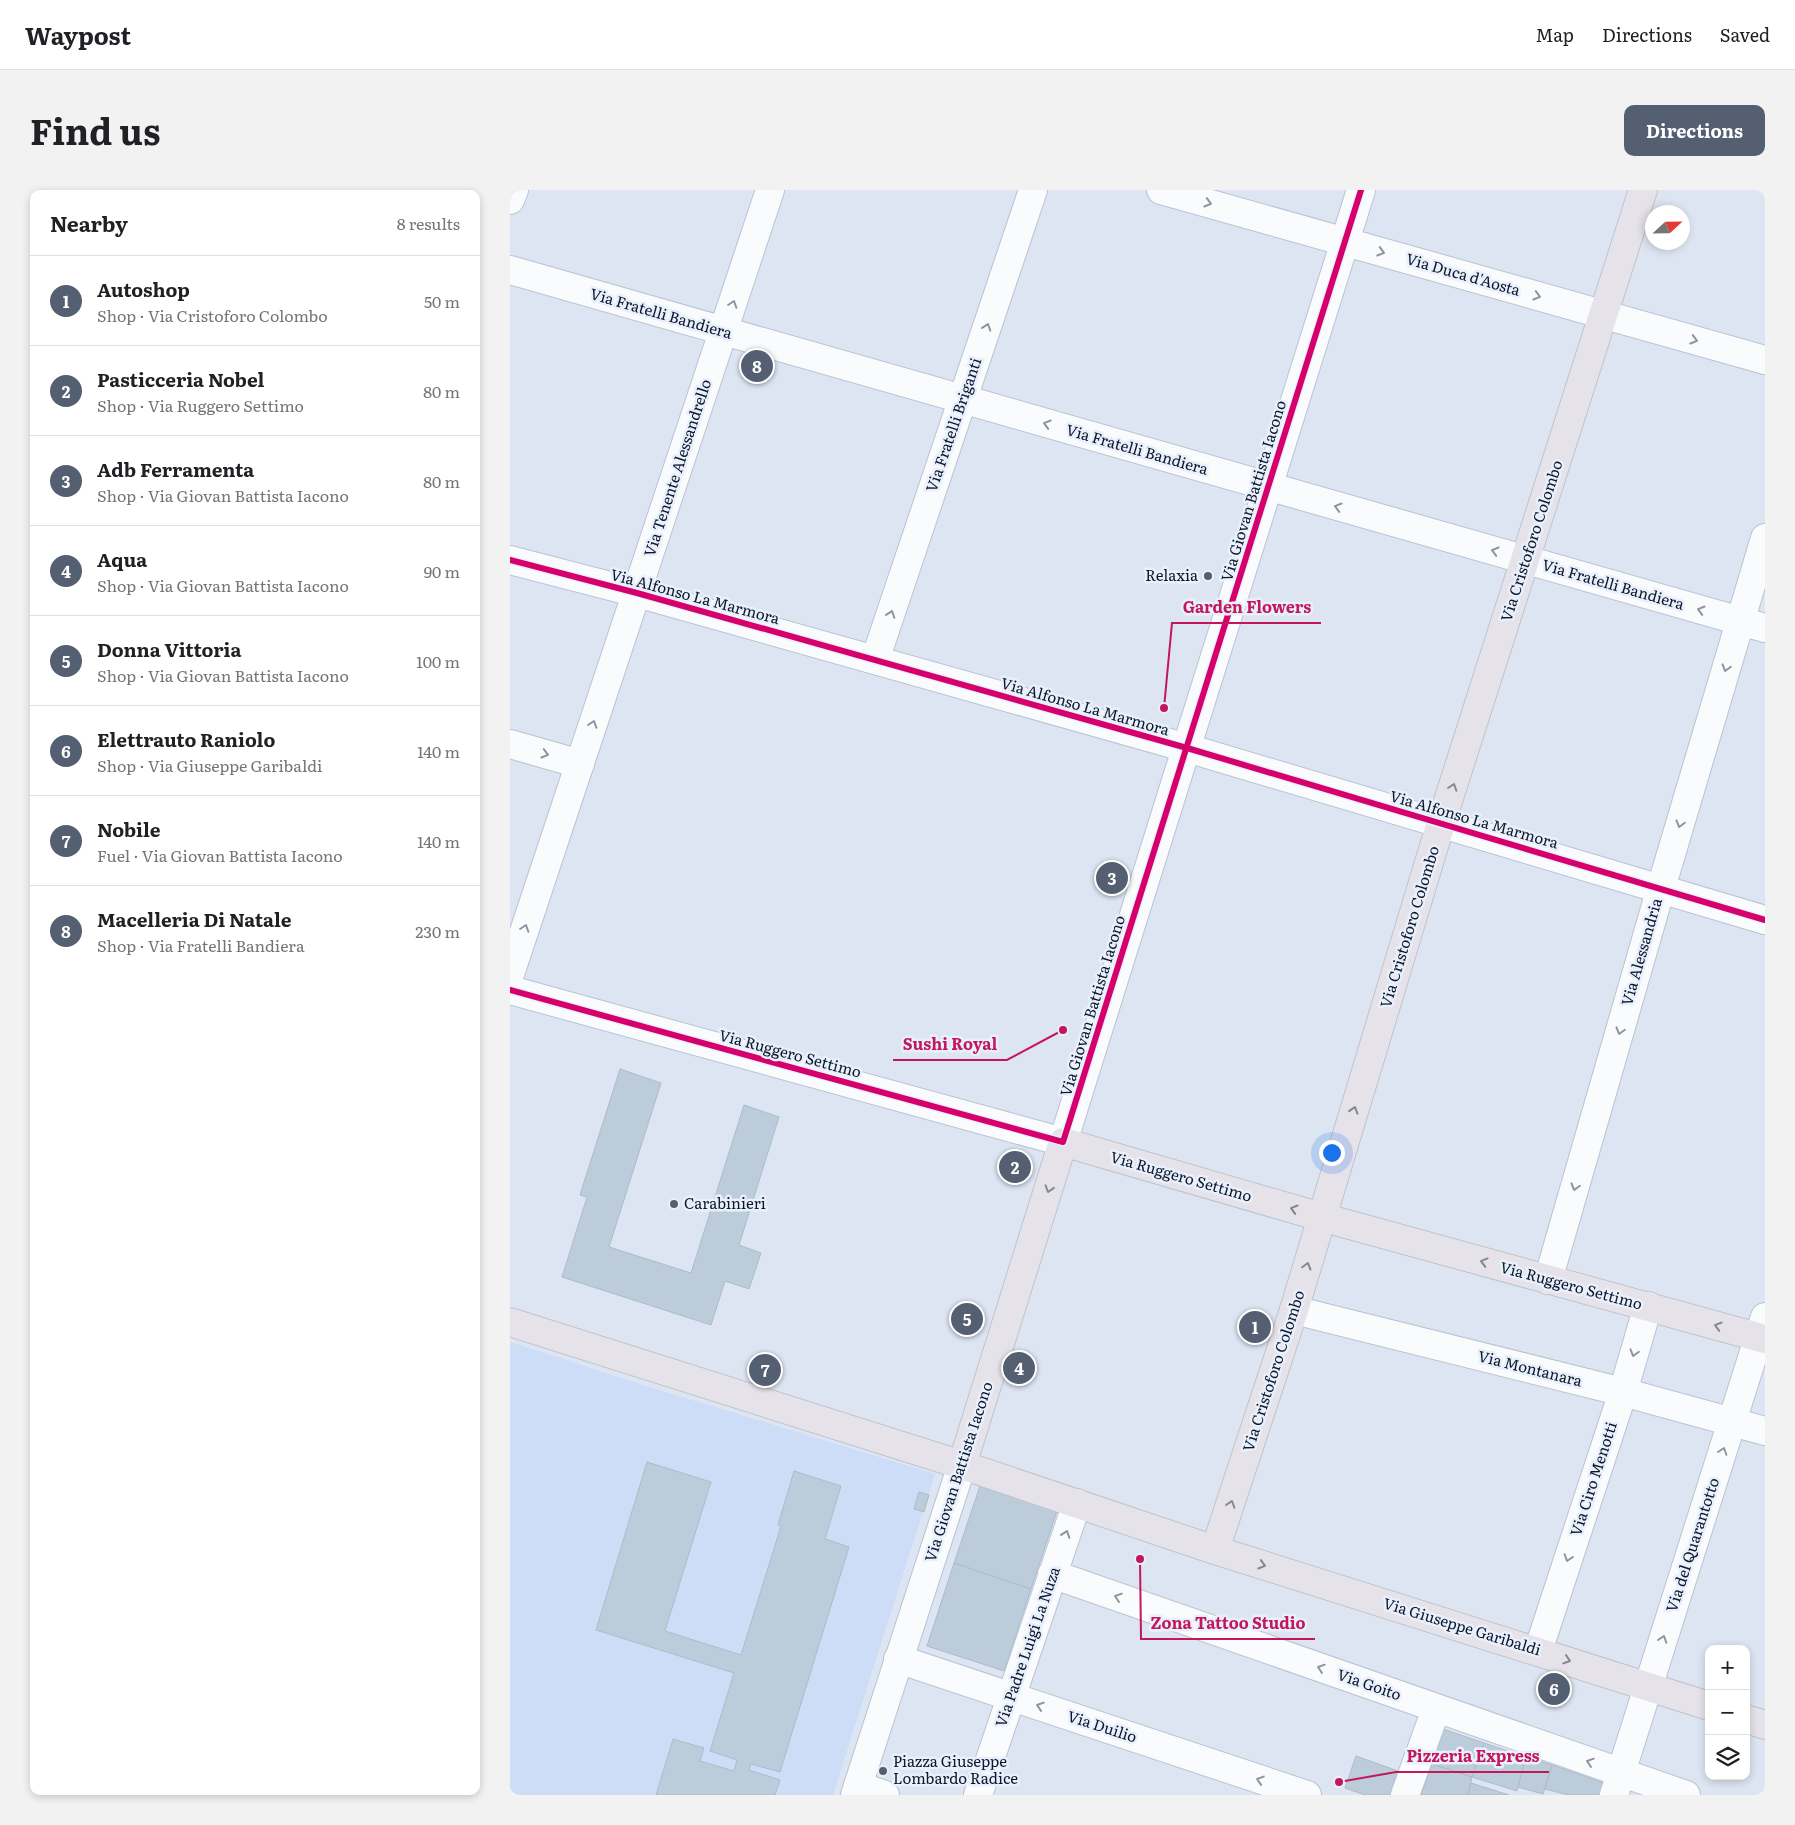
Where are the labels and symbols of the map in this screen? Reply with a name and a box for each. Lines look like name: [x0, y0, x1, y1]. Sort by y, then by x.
one-way arrow: [1203, 198, 1211, 208]
north arrow: [1645, 205, 1690, 250]
one-way arrow: [1376, 246, 1385, 256]
street label: Via Duca d'Aosta: [1404, 246, 1524, 301]
street label: Via Fratelli Bandiera: [588, 281, 736, 344]
one-way arrow: [1533, 290, 1541, 300]
one-way arrow: [727, 300, 737, 309]
one-way arrow: [981, 323, 991, 332]
one-way arrow: [1689, 334, 1697, 344]
pin: 8: [741, 347, 773, 385]
street label: Via Fratelli Briganti: [919, 354, 986, 495]
street label: Via Tenente Alessandrello: [637, 376, 716, 559]
street label: Via Giovan Battista Iacono: [1214, 397, 1291, 584]
street label: Via Fratelli Bandiera: [1064, 417, 1212, 480]
one-way arrow: [1043, 419, 1052, 430]
street label: Via Cristoforo Colombo: [1494, 457, 1568, 624]
one-way arrow: [1335, 502, 1343, 512]
one-way arrow: [1491, 547, 1499, 557]
street label: Via Fratelli Bandiera: [1540, 552, 1688, 615]
street label: Via Alfonso La Marmora: [608, 562, 783, 629]
place label: Relaxia: [1145, 563, 1199, 586]
marker: Relaxia: [1202, 570, 1214, 582]
callout: Garden Flowers: [1172, 592, 1321, 623]
text: Garden Flowers: [1183, 594, 1311, 618]
one-way arrow: [1698, 606, 1706, 616]
one-way arrow: [885, 610, 895, 619]
one-way arrow: [1721, 664, 1731, 672]
street label: Via Alfonso La Marmora: [998, 670, 1173, 741]
one-way arrow: [587, 720, 597, 729]
one-way arrow: [540, 749, 548, 759]
street label: Via Alfonso La Marmora: [1387, 783, 1562, 854]
one-way arrow: [1447, 784, 1457, 792]
one-way arrow: [1675, 820, 1685, 828]
street label: Via Cristoforo Colombo: [1373, 842, 1444, 1010]
pin: 3: [1096, 859, 1128, 897]
street label: Via Alessandria: [1614, 894, 1667, 1008]
street label: Via Giovan Battista Iacono: [1053, 912, 1130, 1099]
one-way arrow: [520, 924, 530, 933]
street label: Via Ruggero Settimo: [717, 1023, 864, 1083]
one-way arrow: [1615, 1026, 1625, 1034]
callout: Sushi Royal: [893, 1029, 1007, 1060]
text: Sushi Royal: [903, 1031, 997, 1055]
one-way arrow: [1348, 1107, 1358, 1115]
your location: [1319, 1140, 1345, 1166]
street label: Via Ruggero Settimo: [1108, 1144, 1255, 1207]
pin: 2: [999, 1148, 1031, 1186]
one-way arrow: [1570, 1182, 1580, 1191]
one-way arrow: [1044, 1184, 1054, 1192]
place label: Carabinieri: [684, 1191, 766, 1214]
marker: Carabinieri: [668, 1198, 680, 1210]
one-way arrow: [1290, 1205, 1298, 1215]
street label: Via Ruggero Settimo: [1498, 1255, 1645, 1315]
one-way arrow: [1480, 1258, 1489, 1268]
one-way arrow: [1302, 1262, 1312, 1270]
street label: Via Cristoforo Colombo: [1236, 1287, 1310, 1454]
pin: 5: [951, 1300, 983, 1338]
pin: 1: [1239, 1308, 1271, 1346]
one-way arrow: [1714, 1321, 1723, 1332]
street label: Via Montanara: [1476, 1343, 1586, 1392]
one-way arrow: [1630, 1348, 1640, 1356]
pin: 4: [1003, 1349, 1035, 1387]
pin: 7: [749, 1351, 781, 1389]
street label: Via Giovan Battista Iacono: [918, 1378, 998, 1565]
street label: Via Ciro Menotti: [1563, 1418, 1622, 1539]
one-way arrow: [1717, 1447, 1727, 1456]
street label: Via del Quarantotto: [1659, 1474, 1724, 1615]
one-way arrow: [1225, 1500, 1235, 1508]
one-way arrow: [1060, 1530, 1070, 1539]
one-way arrow: [1564, 1553, 1574, 1561]
one-way arrow: [1257, 1559, 1266, 1569]
street label: Via Padre Luigi La Nuza: [988, 1562, 1065, 1730]
street label: Via Giuseppe Garibaldi: [1381, 1591, 1544, 1660]
one-way arrow: [1114, 1593, 1123, 1603]
callout: Zona Tattoo Studio: [1141, 1608, 1315, 1639]
text: Zona Tattoo Studio: [1151, 1610, 1305, 1634]
one-way arrow: [1657, 1636, 1667, 1644]
one-way arrow: [1563, 1654, 1571, 1664]
street label: Via Goito: [1334, 1662, 1405, 1705]
one-way arrow: [1317, 1664, 1326, 1674]
pin: 6: [1538, 1670, 1570, 1708]
one-way arrow: [1036, 1702, 1045, 1712]
street label: Via Duilio: [1065, 1704, 1140, 1748]
callout: Pizzeria Express: [1396, 1741, 1549, 1772]
text: Pizzeria Express: [1406, 1743, 1540, 1767]
place label: Piazza Giuseppe Lombardo Radice: [893, 1749, 1018, 1789]
one-way arrow: [1586, 1758, 1595, 1768]
marker: Piazza Giuseppe Lombardo Radice: [877, 1765, 889, 1777]
one-way arrow: [1257, 1775, 1265, 1785]

